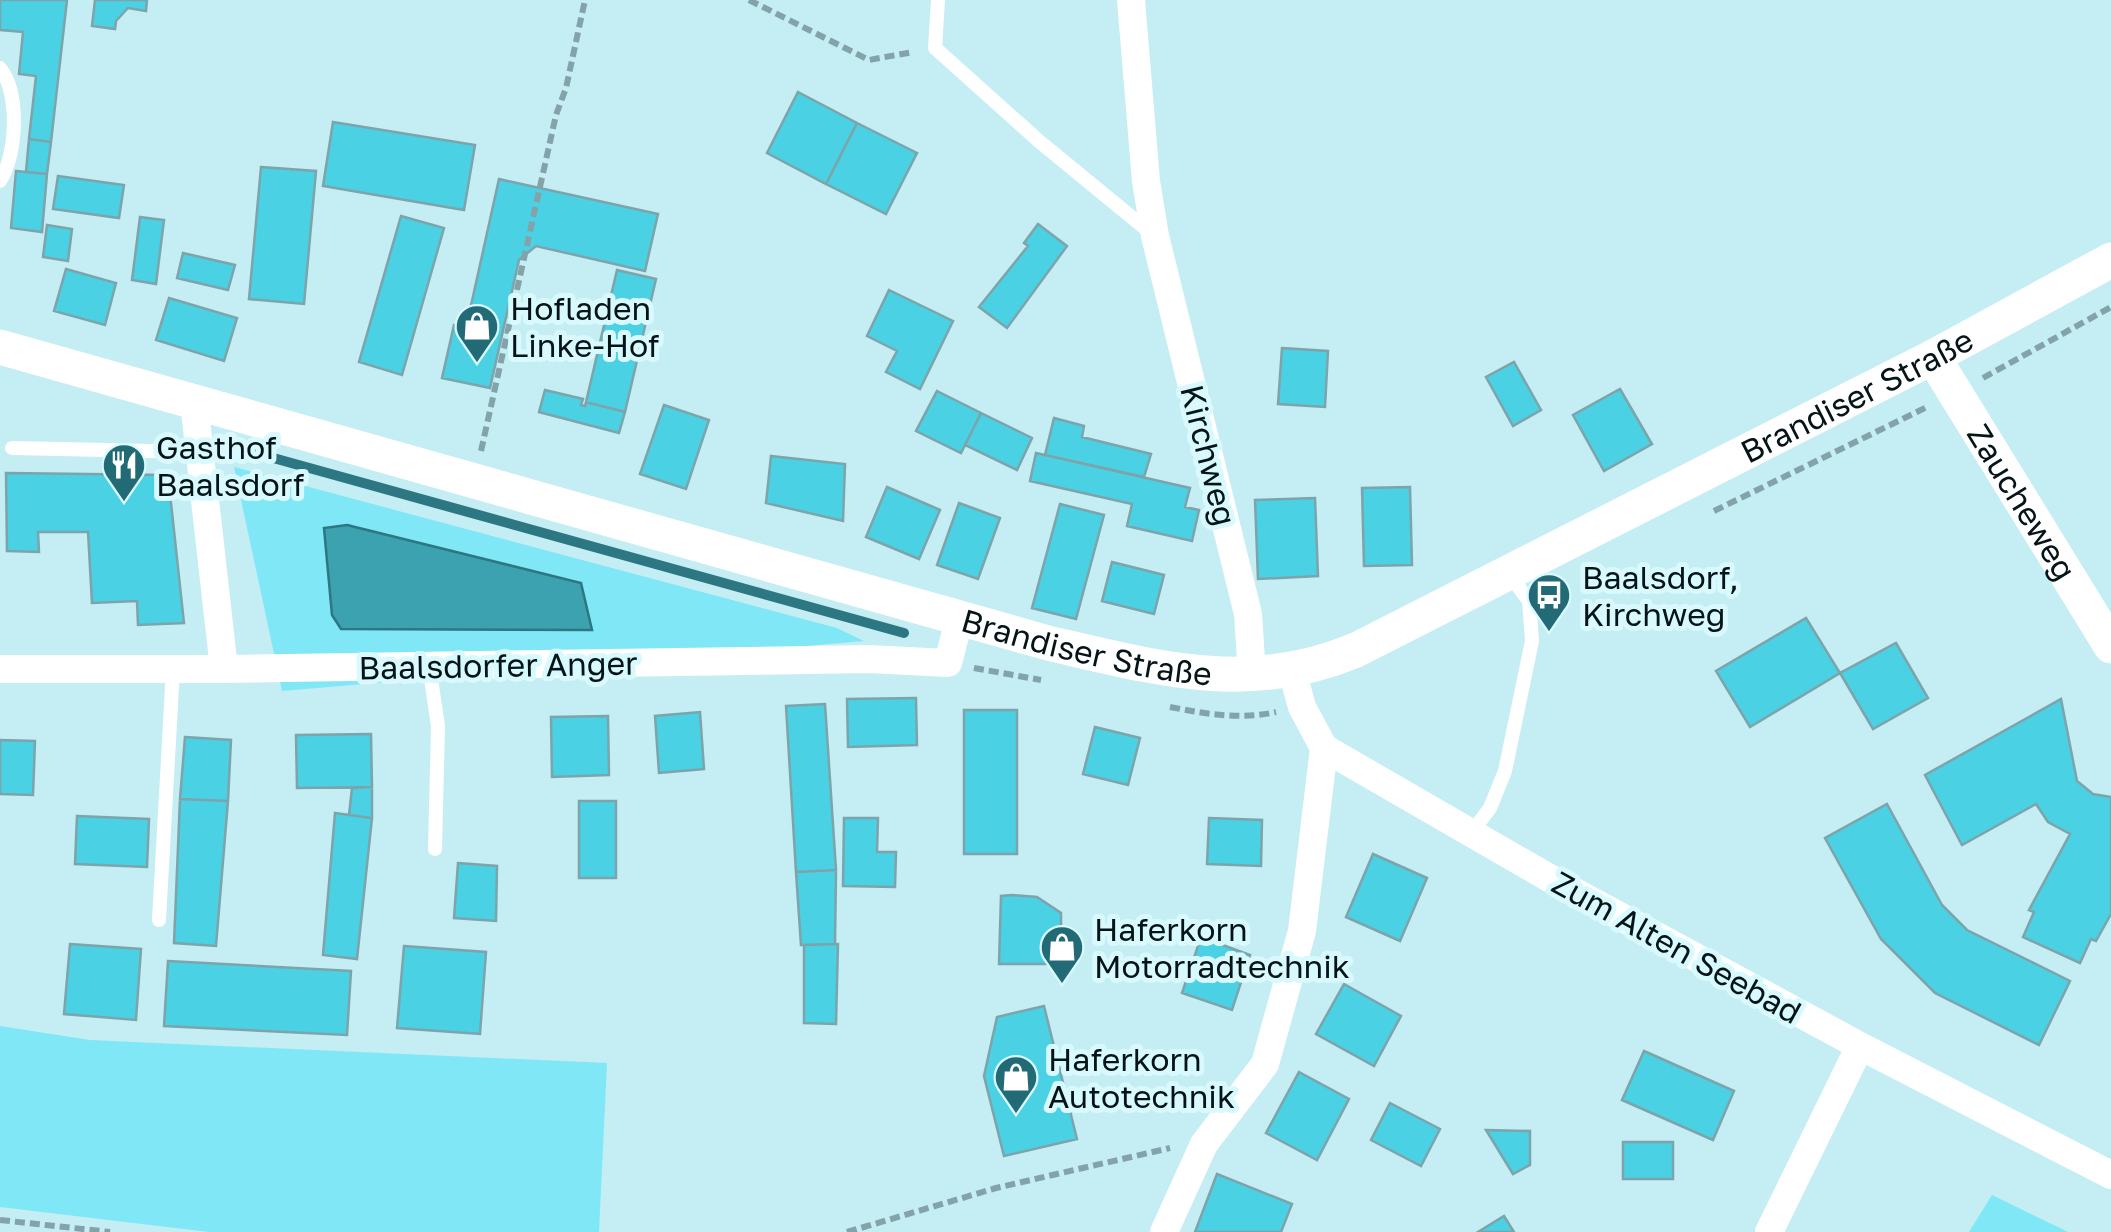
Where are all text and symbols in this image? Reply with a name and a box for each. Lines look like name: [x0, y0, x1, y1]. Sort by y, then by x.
place label: Hofladen Linke-Hof: [510, 289, 660, 364]
shop icon: Hofladen Linke-Hof: [454, 303, 500, 364]
street label: Brandiser Straße: [1734, 320, 1979, 470]
street label: Kirchweg: [1173, 381, 1245, 529]
street label: Zaucheweg: [1960, 417, 2084, 587]
place label: Gasthof Baalsdorf: [156, 428, 305, 503]
restaurant icon: Gasthof Baalsdorf: [101, 442, 147, 503]
place label: Baalsdorf, Kirchweg: [1582, 558, 1739, 633]
bus stop icon: Baalsdorf, Kirchweg: [1526, 572, 1572, 633]
street label: Brandiser Straße: [957, 601, 1213, 692]
street label: Baalsdorfer Anger: [358, 644, 638, 686]
street label: Zum Alten Seebad: [1546, 863, 1808, 1031]
place label: Haferkorn Motorradtechnik: [1094, 910, 1350, 985]
shop icon: Haferkorn Motorradtechnik: [1039, 924, 1085, 985]
place label: Haferkorn Autotechnik: [1048, 1040, 1235, 1115]
shop icon: Haferkorn Autotechnik: [993, 1054, 1039, 1115]

